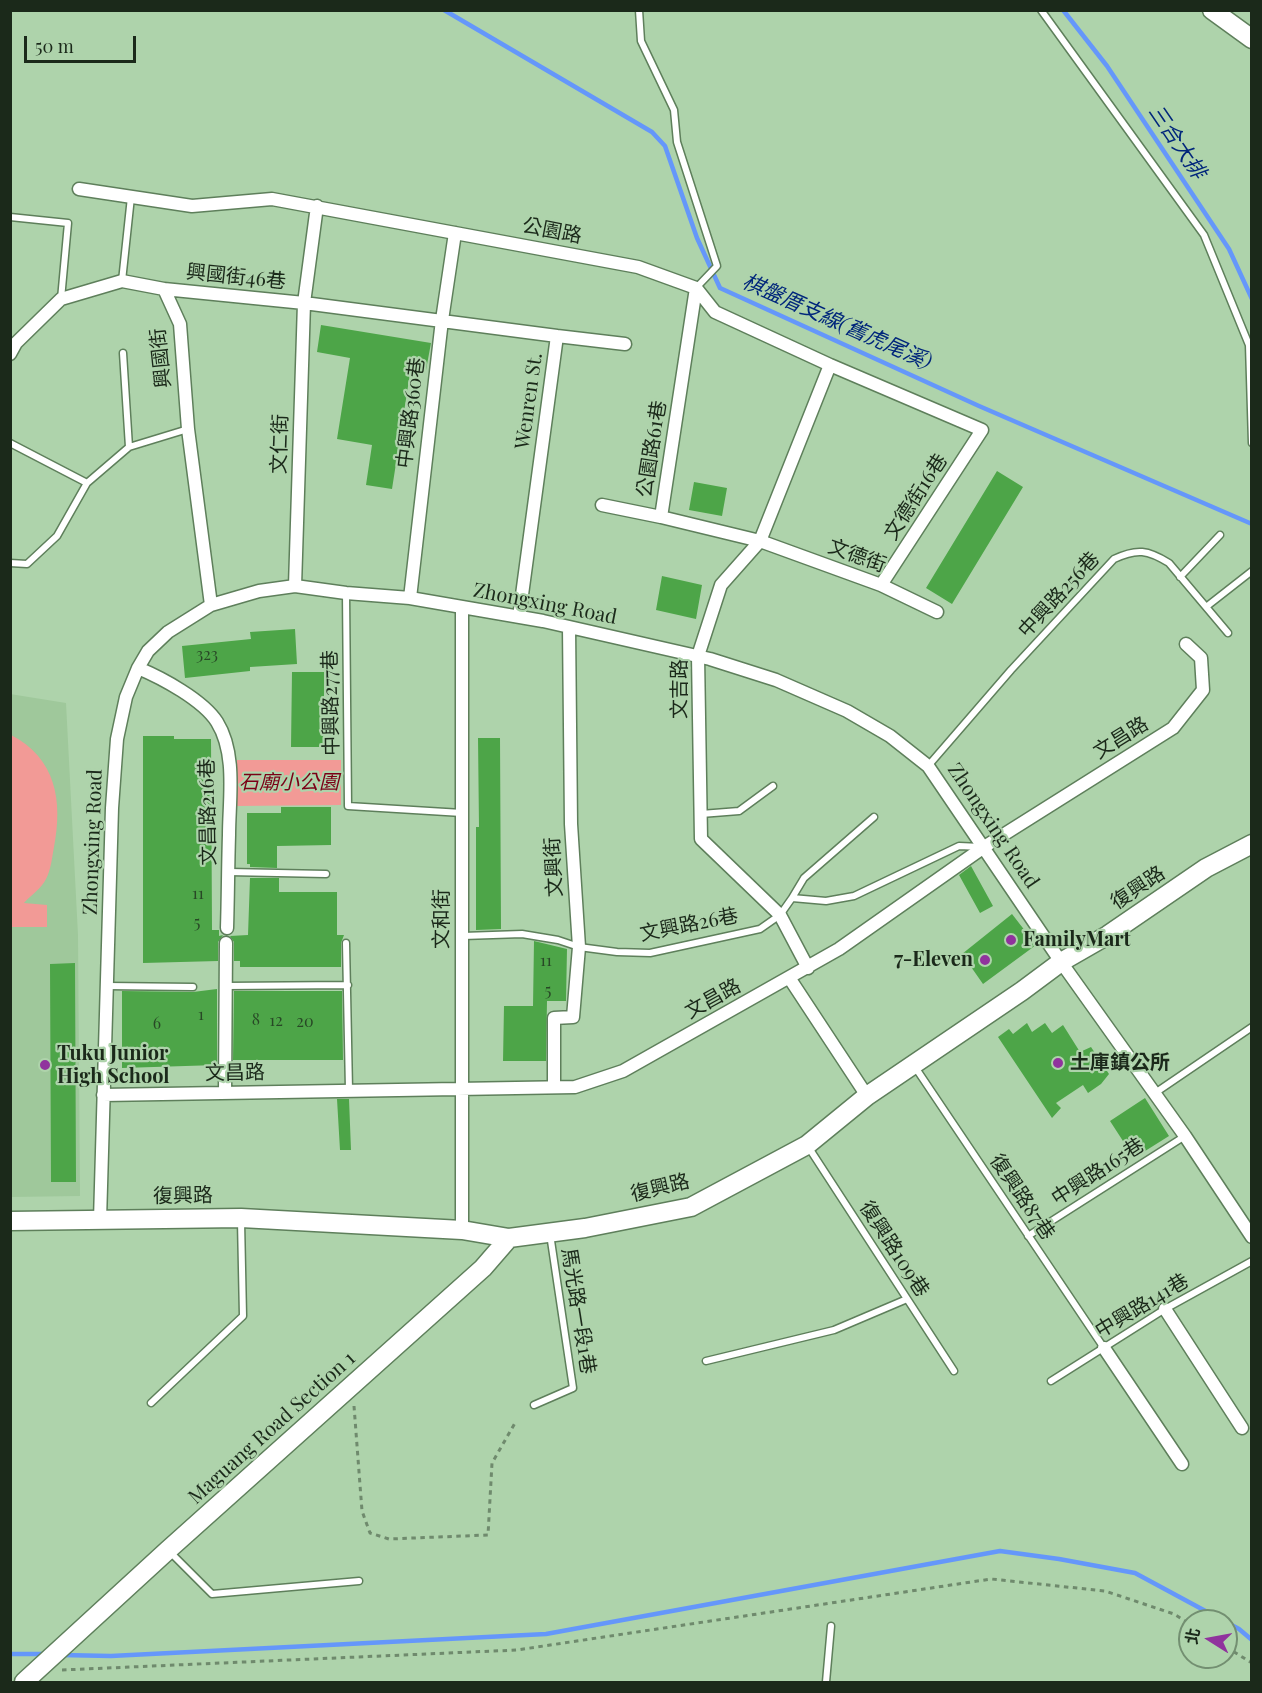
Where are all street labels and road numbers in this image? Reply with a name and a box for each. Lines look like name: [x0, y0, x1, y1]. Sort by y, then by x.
street label: 公園路: [520, 213, 584, 249]
street label: 興國街46巷: [185, 260, 287, 294]
street label: 興國街: [146, 327, 176, 389]
street label: Wenren St.: [510, 351, 548, 451]
street label: 中興路360巷: [392, 356, 430, 470]
street label: 公園路61巷: [633, 399, 671, 499]
street label: 文仁街: [267, 414, 293, 474]
street label: 文德街16巷: [879, 449, 953, 545]
street label: 文德街: [825, 534, 889, 578]
street label: 中興路256巷: [1013, 547, 1105, 643]
street label: Zhongxing Road: [471, 578, 619, 630]
street label: 中興路277巷: [318, 650, 344, 756]
street label: 文吉路: [668, 659, 692, 719]
street label: 文昌路: [1089, 712, 1153, 764]
street label: 文昌路216巷: [195, 758, 221, 866]
street label: Zhongxing Road: [942, 759, 1044, 893]
street label: Zhongxing Road: [78, 769, 108, 915]
street label: 文興街: [540, 836, 568, 898]
street label: 復興路: [1106, 861, 1170, 915]
street label: 文和街: [430, 889, 454, 949]
street label: 文興路26巷: [638, 904, 740, 946]
street label: 文昌路: [681, 974, 745, 1024]
street label: 文昌路: [205, 1060, 265, 1086]
street label: 中興路165巷: [1047, 1133, 1149, 1211]
street label: 復興路87巷: [985, 1149, 1059, 1245]
street label: 復興路: [628, 1169, 692, 1207]
street label: 復興路: [153, 1183, 213, 1209]
street label: 復興路109巷: [854, 1197, 934, 1301]
street label: 馬光路一段1巷: [556, 1246, 600, 1376]
street label: 中興路141巷: [1091, 1269, 1193, 1343]
street label: Maguang Road Section 1: [184, 1347, 360, 1509]

